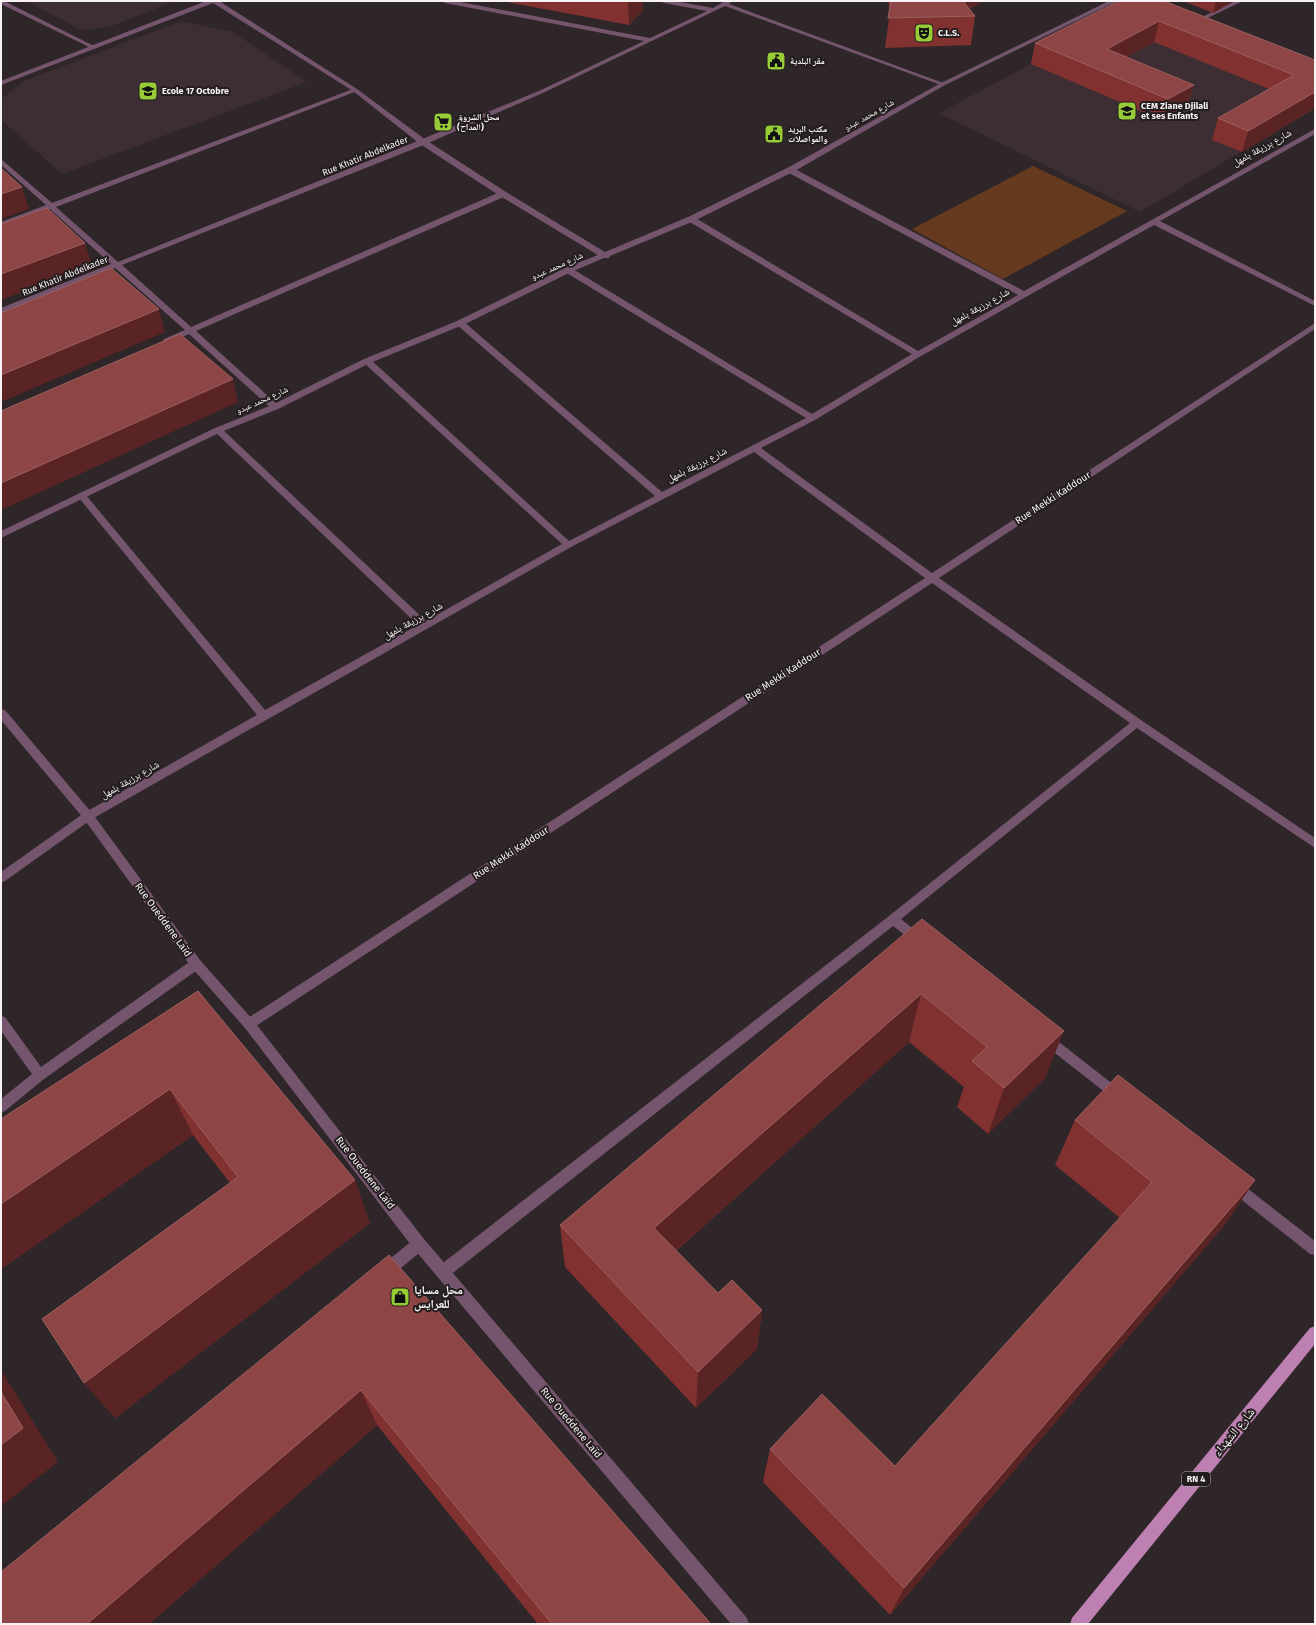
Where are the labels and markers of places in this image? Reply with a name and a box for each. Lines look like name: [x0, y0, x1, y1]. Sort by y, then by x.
theatre icon: C.L.S.: [913, 22, 935, 44]
place label: C.L.S.: [938, 28, 959, 38]
public building icon: مقر البلدية: [765, 50, 787, 72]
place label: مقر البلدية: [790, 56, 825, 66]
school or university icon: Ecole 17 Octobre: [137, 80, 159, 102]
place label: Ecole 17 Octobre: [162, 86, 229, 96]
school or university icon: CEM Ziane Djilali et ses Enfants: [1116, 100, 1138, 122]
place label: CEM Ziane Djilali et ses Enfants: [1141, 101, 1209, 121]
supermarket icon: محل الشروق (المداح): [432, 111, 454, 133]
place label: محل الشروق (المداح): [457, 112, 500, 133]
public building icon: مكتب البريد والمواصلات: [763, 123, 785, 145]
place label: مكتب البريد والمواصلات: [788, 124, 828, 144]
place label: محل مسايا للعرايس: [414, 1283, 463, 1312]
shop icon: محل مسايا للعرايس: [389, 1286, 411, 1308]

